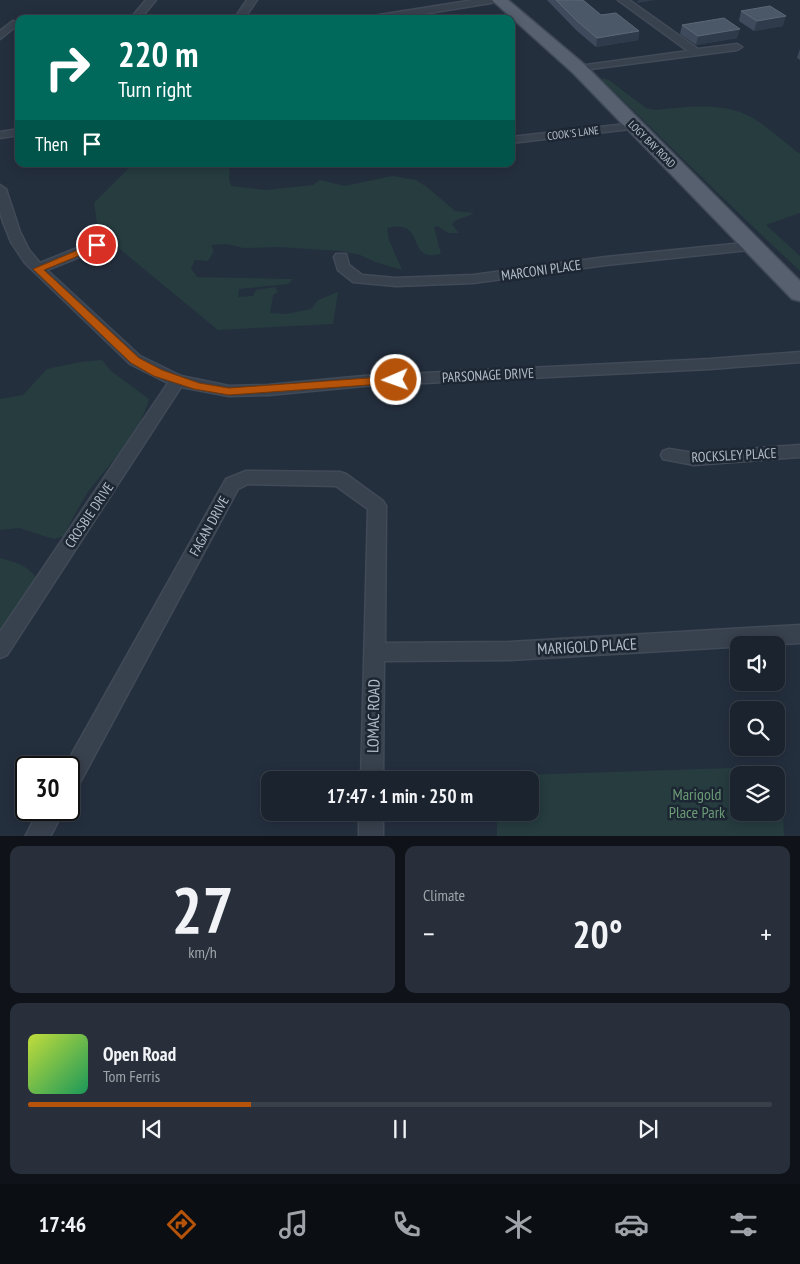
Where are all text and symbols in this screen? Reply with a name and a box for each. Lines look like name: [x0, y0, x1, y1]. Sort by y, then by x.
text: 220 m: [118, 31, 199, 77]
icon: right: [35, 35, 100, 100]
text: Turn right: [118, 75, 192, 103]
street label: LOGY BAY ROAD: [625, 117, 679, 171]
street label: COOK'S LANE: [546, 123, 600, 143]
icon: arrive: [78, 130, 106, 158]
text: Then: [35, 132, 68, 156]
pin: [76, 224, 118, 266]
icon: arrive: [83, 231, 111, 259]
street label: MARCONI PLACE: [500, 255, 582, 285]
position arrow: [369, 353, 421, 405]
street label: PARSONAGE DRIVE: [442, 364, 534, 386]
street label: ROCKSLEY PLACE: [691, 444, 777, 466]
street label: CROSBIE DRIVE: [61, 479, 117, 551]
street label: FAGAN DRIVE: [185, 493, 233, 559]
street label: MARIGOLD PLACE: [537, 633, 637, 659]
map controls: [730, 636, 785, 821]
button: sound: [730, 636, 785, 691]
street label: LOMAC ROAD: [362, 679, 384, 753]
button: search: [730, 701, 785, 756]
speed limit sign: 30: [15, 756, 80, 821]
button: layers: [730, 766, 785, 821]
text: 17:47 · 1 min · 250 m: [327, 784, 473, 808]
park label: Marigold Place Park: [669, 784, 726, 822]
text: 27: [171, 867, 234, 951]
text: Climate: [423, 885, 465, 905]
text: 20°: [572, 909, 623, 958]
text: −: [423, 915, 435, 952]
text: +: [760, 915, 772, 952]
text: km/h: [188, 942, 217, 962]
text: Open Road: [103, 1042, 176, 1066]
text: Tom Ferris: [103, 1066, 160, 1086]
icon: previous: [138, 1115, 166, 1143]
icon: pause: [386, 1115, 414, 1143]
icon: next: [634, 1115, 662, 1143]
icon: directions: [164, 1207, 199, 1242]
icon: music: [276, 1207, 311, 1242]
icon: phone: [389, 1207, 424, 1242]
icon: climate: [501, 1207, 536, 1242]
icon: car: [614, 1207, 649, 1242]
icon: filters: [726, 1207, 761, 1242]
text: 17:46: [39, 1210, 86, 1238]

